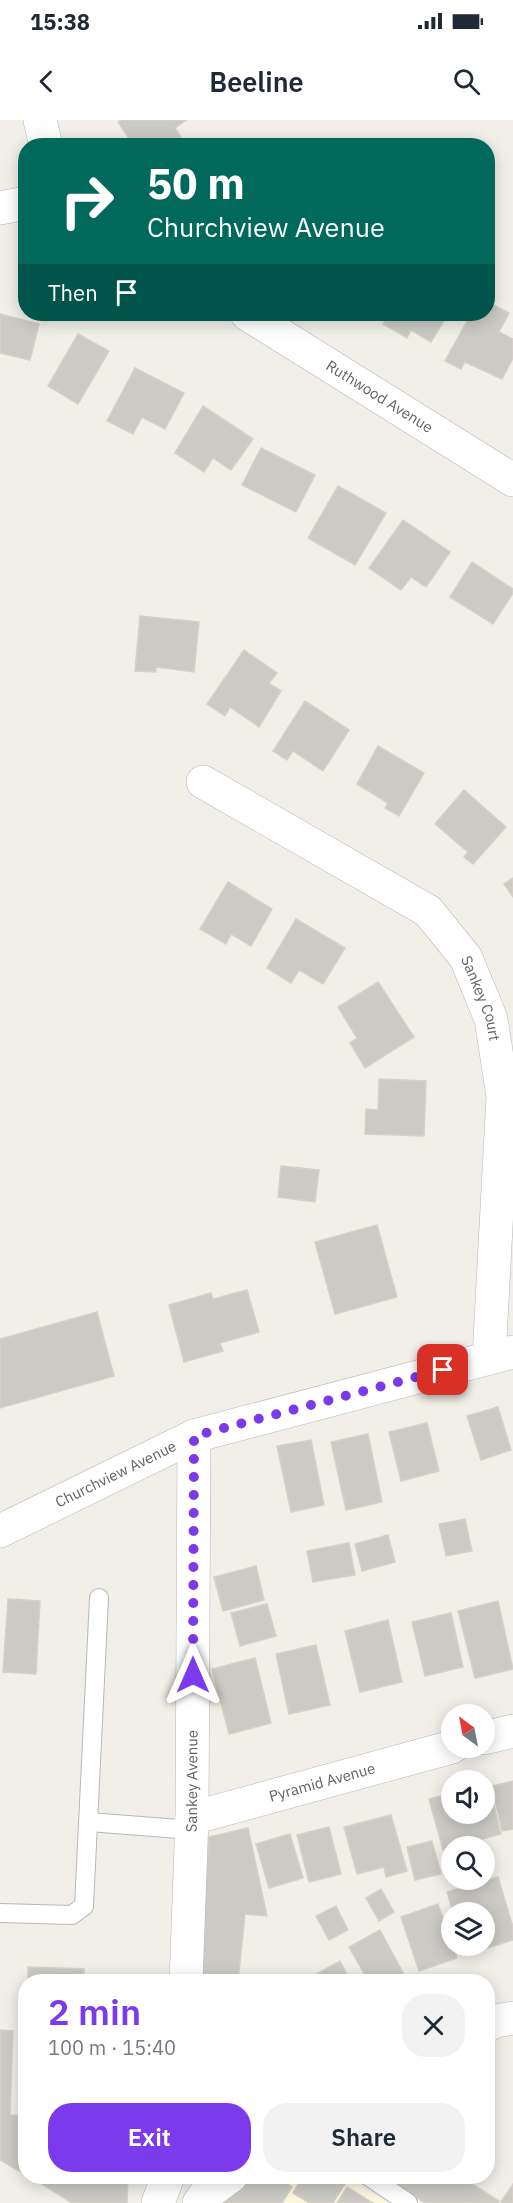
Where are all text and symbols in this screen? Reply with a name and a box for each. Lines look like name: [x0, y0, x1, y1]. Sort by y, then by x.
text: 15:38: [30, 7, 90, 36]
text: Beeline: [209, 64, 304, 99]
icon: back: [30, 65, 63, 98]
icon: search: [450, 65, 483, 98]
text: 50 m: [147, 156, 245, 211]
icon: right: [48, 162, 126, 240]
text: Churchview Avenue: [147, 209, 385, 244]
icon: arrive: [110, 276, 143, 309]
text: Then: [48, 278, 98, 307]
street label: Ruthwood Avenue: [323, 356, 437, 437]
street label: Sankey Court: [457, 953, 504, 1042]
pin: [417, 1344, 468, 1395]
icon: arrive: [426, 1353, 459, 1386]
street label: Churchview Avenue: [52, 1436, 179, 1511]
position arrow: [161, 1643, 225, 1707]
north arrow: [441, 1704, 495, 1758]
map controls: [441, 1704, 495, 1956]
street label: Sankey Avenue: [181, 1730, 201, 1833]
street label: Pyramid Avenue: [267, 1758, 377, 1806]
button: sound: [441, 1770, 495, 1824]
button: search: [441, 1836, 495, 1890]
button: layers: [441, 1902, 495, 1956]
text: 2 min: [48, 1988, 141, 2035]
button: close: [402, 1994, 465, 2057]
text: 100 m · 15:40: [48, 2034, 176, 2061]
button: Exit: [48, 2103, 251, 2172]
button: Share: [263, 2103, 465, 2172]

